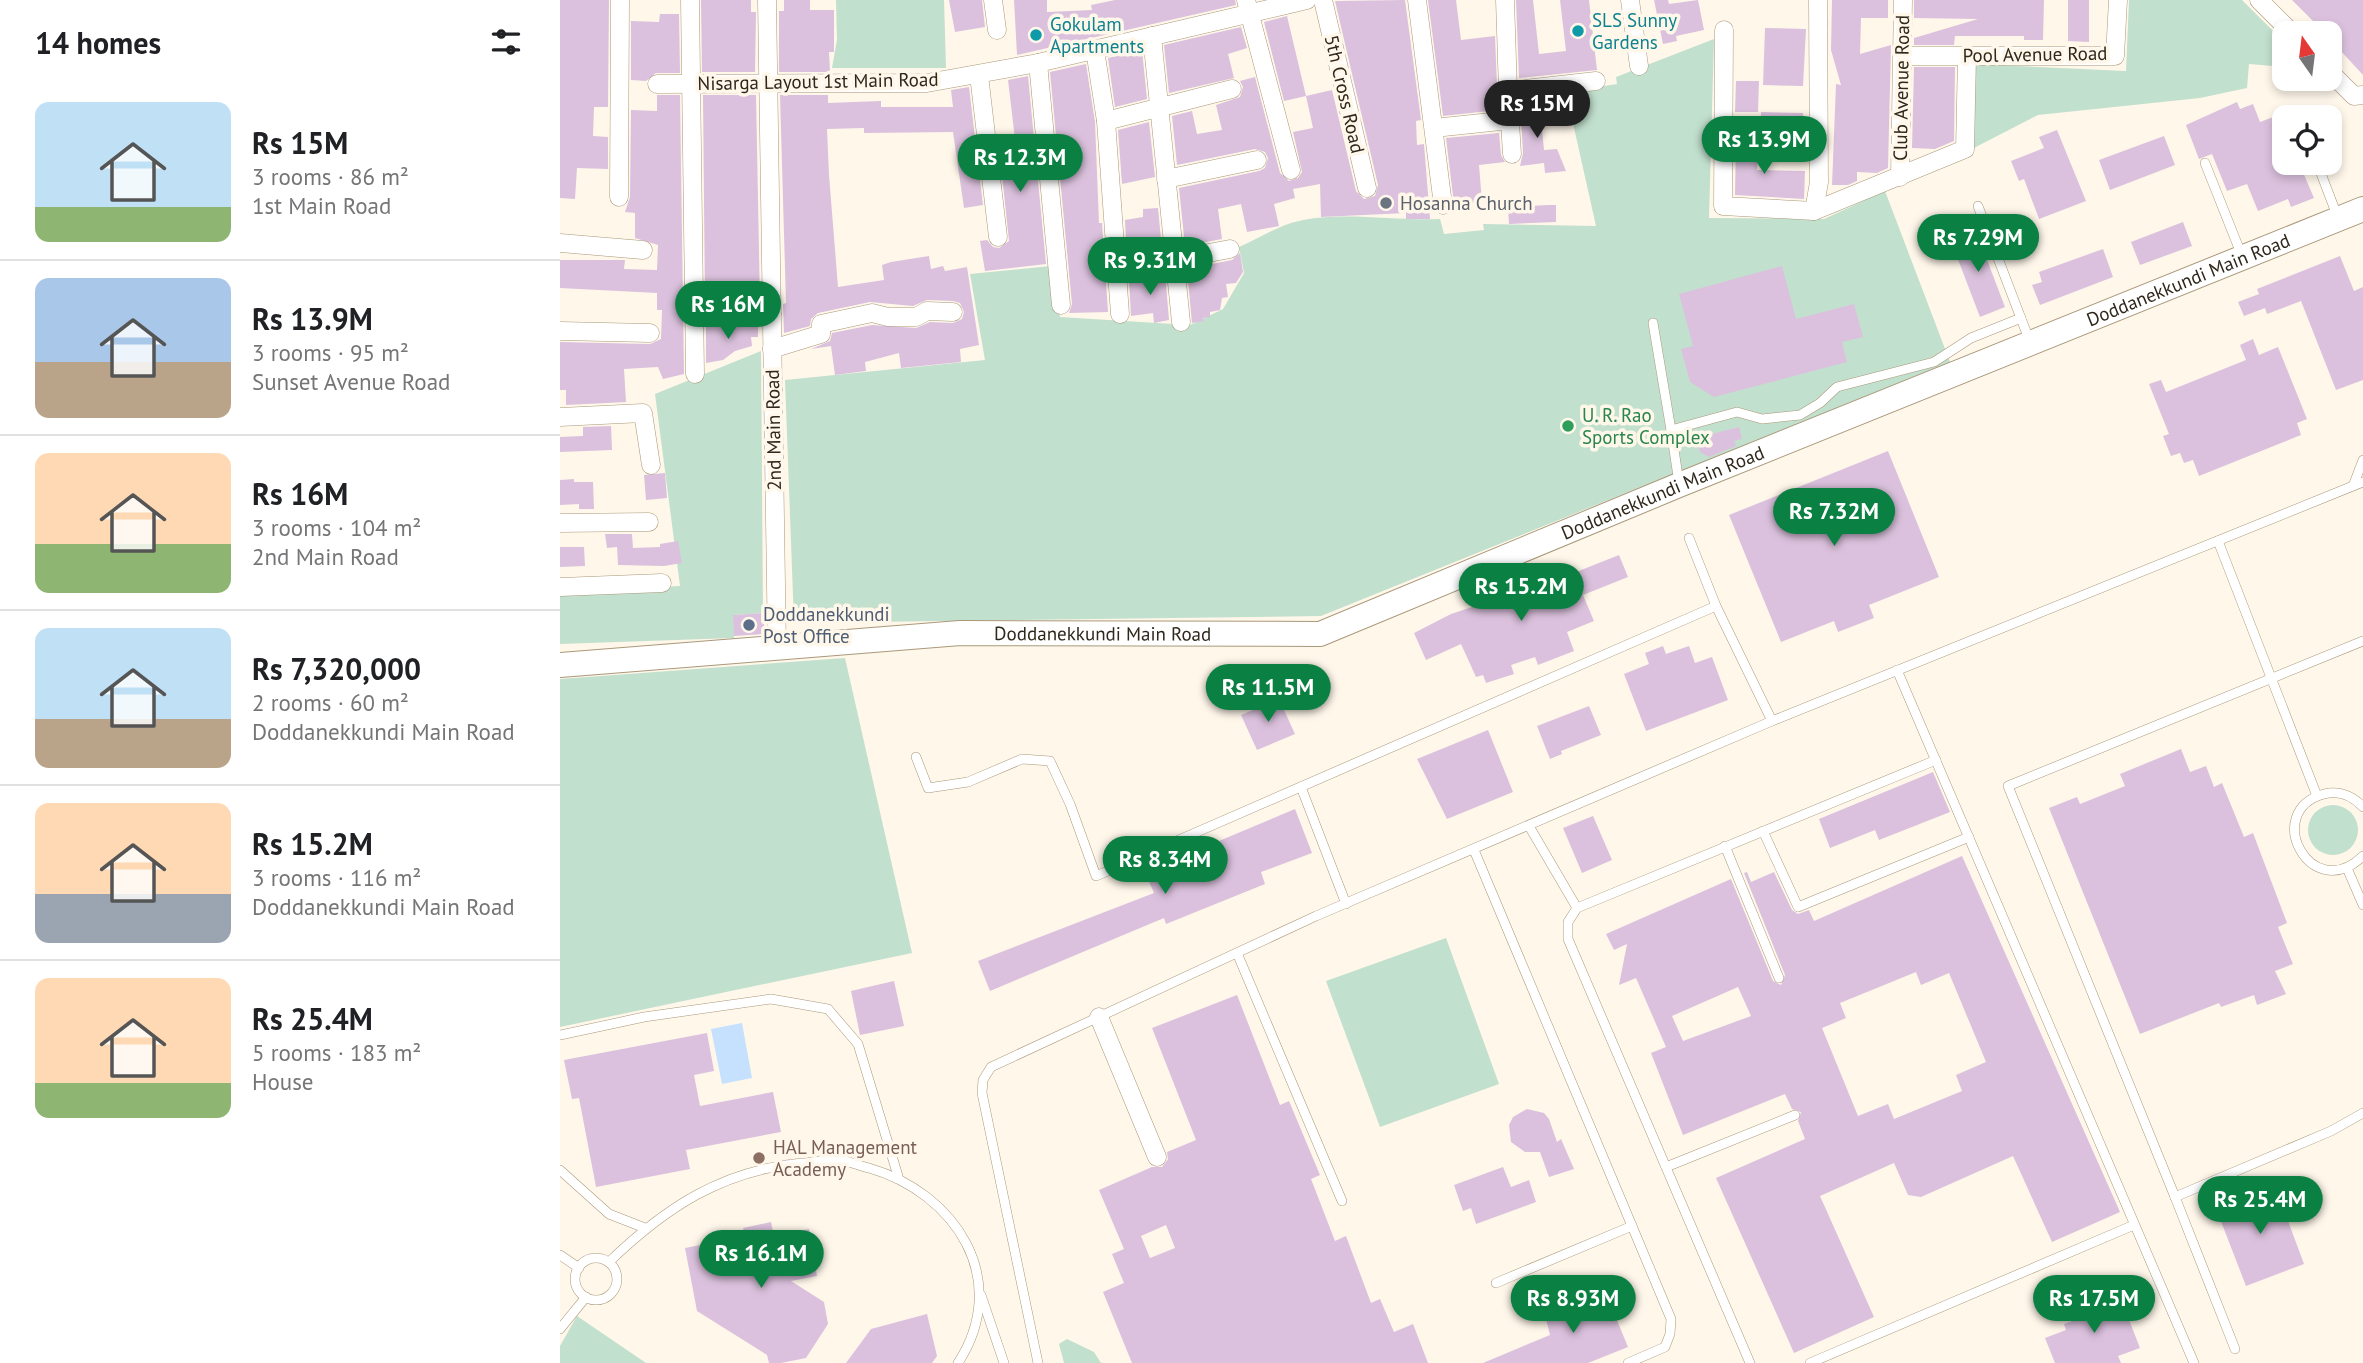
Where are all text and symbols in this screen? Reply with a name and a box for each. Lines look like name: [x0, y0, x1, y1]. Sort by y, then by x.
place label: SLS Sunny Gardens: [1592, 8, 1677, 54]
place label: Gokulam Apartments: [1050, 12, 1144, 58]
street label: Club Avenue Road: [1888, 15, 1914, 161]
north arrow: [2272, 21, 2342, 91]
map controls: [2272, 21, 2342, 175]
text: 14 homes: [35, 23, 161, 62]
icon: filters: [487, 23, 525, 61]
marker: SLS Sunny Gardens: [1570, 23, 1586, 39]
marker: Gokulam Apartments: [1028, 27, 1044, 43]
street label: 5th Cross Road: [1320, 32, 1370, 156]
street label: Pool Avenue Road: [1962, 41, 2108, 67]
street label: Nisarga Layout 1st Main Road: [697, 67, 939, 95]
pin: Rs 15M: [1480, 80, 1594, 140]
text: Rs 15M: [1500, 88, 1574, 117]
button: locate: [2272, 105, 2342, 175]
pin: Rs 13.9M: [1692, 116, 1836, 176]
text: Rs 15M: [252, 123, 348, 162]
text: Rs 13.9M: [1718, 124, 1810, 153]
icon: home: [91, 130, 175, 214]
pin: Rs 12.3M: [948, 134, 1092, 194]
text: Rs 12.3M: [974, 142, 1066, 171]
text: 3 rooms · 86 m²: [252, 162, 409, 191]
text: 1st Main Road: [252, 191, 391, 220]
place label: Hosanna Church: [1400, 191, 1533, 215]
marker: Hosanna Church: [1378, 195, 1394, 211]
pin: Rs 7.29M: [1906, 215, 2050, 274]
text: Rs 7.29M: [1933, 222, 2023, 251]
street label: Doddanekkundi Main Road: [2083, 228, 2293, 331]
pin: Rs 9.31M: [1078, 238, 1222, 297]
text: Rs 9.31M: [1104, 245, 1196, 274]
pin: Rs 16M: [671, 282, 785, 341]
text: Rs 16M: [691, 289, 765, 318]
text: Rs 13.9M: [252, 299, 373, 338]
icon: home: [91, 306, 175, 390]
text: 3 rooms · 95 m²: [252, 338, 409, 367]
text: Sunset Avenue Road: [252, 367, 450, 396]
street label: 2nd Main Road: [760, 369, 786, 491]
place label: U. R. Rao Sports Complex: [1582, 403, 1710, 449]
marker: U. R. Rao Sports Complex: [1560, 418, 1576, 434]
street label: Doddanekkundi Main Road: [1558, 440, 1768, 545]
text: Rs 16M: [252, 474, 348, 513]
icon: home: [91, 481, 175, 565]
pin: Rs 7.32M: [1762, 489, 1906, 548]
text: Rs 7.32M: [1789, 496, 1879, 525]
text: 3 rooms · 104 m²: [252, 513, 421, 542]
text: 2nd Main Road: [252, 542, 399, 571]
pin: Rs 15.2M: [1449, 564, 1593, 623]
text: Rs 15.2M: [1475, 571, 1567, 600]
place label: Doddanekkundi Post Office: [763, 602, 890, 648]
marker: Doddanekkundi Post Office: [741, 617, 757, 633]
street label: Doddanekkundi Main Road: [994, 621, 1211, 646]
text: Rs 7,320,000: [252, 649, 421, 688]
icon: home: [91, 656, 175, 740]
pin: Rs 11.5M: [1196, 664, 1340, 724]
text: Rs 11.5M: [1222, 672, 1314, 701]
text: 2 rooms · 60 m²: [252, 688, 409, 717]
text: Doddanekkundi Main Road: [252, 717, 515, 746]
text: Rs 15.2M: [252, 824, 373, 863]
icon: home: [91, 831, 175, 915]
pin: Rs 8.34M: [1093, 836, 1237, 896]
text: Rs 8.34M: [1119, 844, 1211, 873]
text: 3 rooms · 116 m²: [252, 863, 421, 892]
text: Doddanekkundi Main Road: [252, 892, 515, 921]
text: Rs 25.4M: [252, 999, 373, 1038]
icon: home: [91, 1006, 175, 1090]
text: 5 rooms · 183 m²: [252, 1038, 421, 1067]
text: House: [252, 1067, 314, 1096]
place label: HAL Management Academy: [773, 1135, 918, 1181]
marker: HAL Management Academy: [751, 1150, 767, 1166]
pin: Rs 25.4M: [2188, 1176, 2332, 1236]
text: Rs 25.4M: [2214, 1184, 2306, 1213]
pin: Rs 16.1M: [689, 1230, 833, 1290]
text: Rs 16.1M: [715, 1238, 807, 1267]
pin: Rs 8.93M: [1501, 1276, 1645, 1335]
pin: Rs 17.5M: [2022, 1276, 2166, 1335]
text: Rs 8.93M: [1527, 1283, 1619, 1312]
text: Rs 17.5M: [2049, 1283, 2139, 1312]

